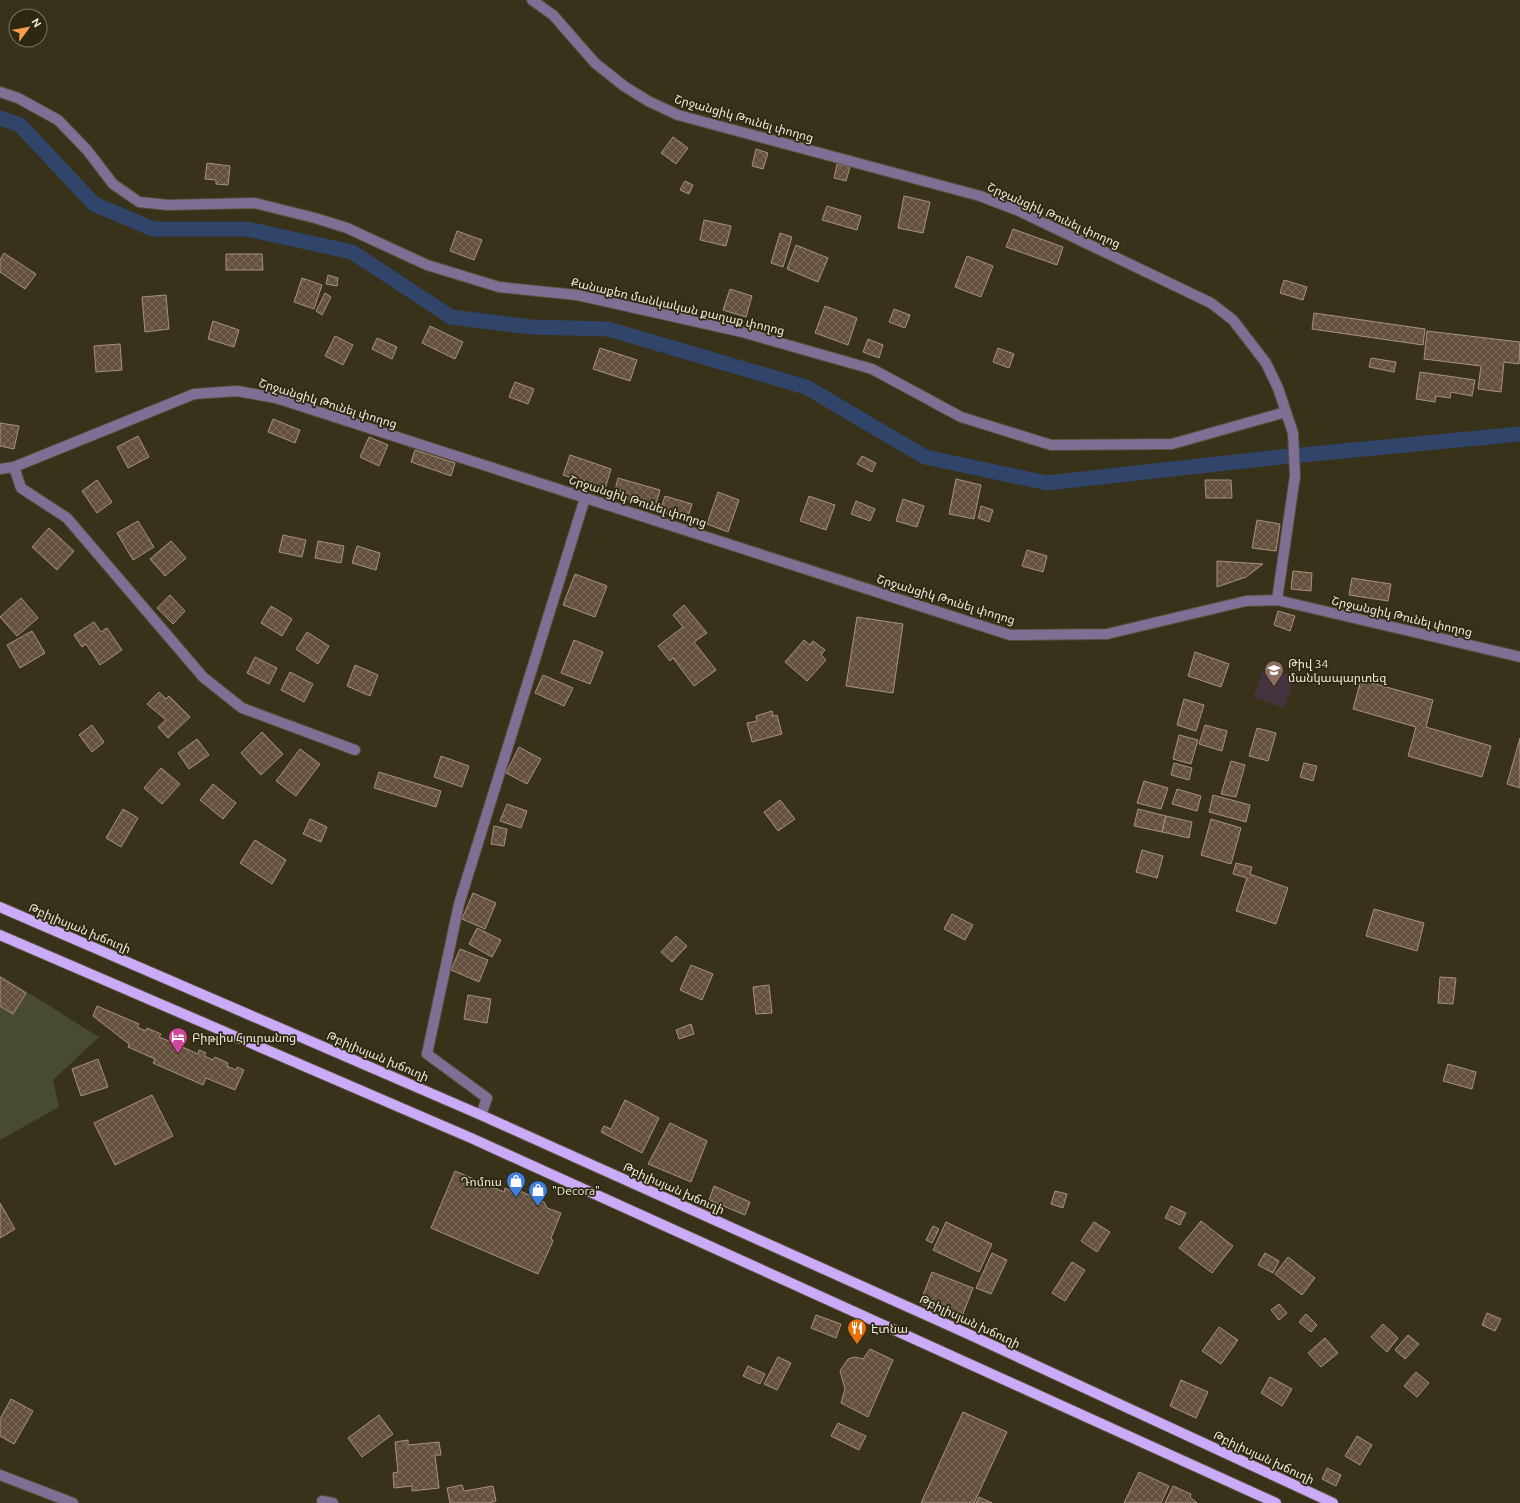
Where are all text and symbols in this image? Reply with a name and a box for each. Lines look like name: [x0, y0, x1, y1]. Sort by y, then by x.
north arrow: [8, 8, 48, 48]
text: N: [29, 16, 44, 29]
street label: Շրջանցիկ Թունել փողոց: [673, 92, 815, 145]
street label: Շրջանցիկ Թունել փողոց: [985, 180, 1122, 251]
street label: Քանաքեռ մանկական քաղաք փողոց: [570, 275, 786, 338]
street label: Շրջանցիկ Թունել փողոց: [257, 376, 399, 431]
street label: Շրջանցիկ Թունել փողոց: [567, 473, 709, 530]
street label: Շրջանցիկ Թունել փողոց: [875, 572, 1017, 627]
street label: Շրջանցիկ Թունել փողոց: [1330, 593, 1474, 640]
place label: Թիվ 34 մանկապարտեզ: [1288, 657, 1387, 685]
school or university icon: Թիվ 34 մանկապարտեզ: [1263, 659, 1285, 687]
street label: Թբիլիսյան խճուղի: [27, 901, 133, 956]
hotel icon: Բիթլիս Հյուրանոց: [167, 1026, 189, 1054]
street label: Թբիլիսյան խճուղի: [325, 1029, 431, 1084]
place label: Բիթլիս Հյուրանոց: [192, 1031, 296, 1045]
street label: Թբիլիսյան խճուղի: [621, 1160, 727, 1217]
shop icon: Դոմուս: [505, 1170, 527, 1198]
place label: Դոմուս: [460, 1175, 502, 1188]
shop icon: "Decora": [527, 1179, 549, 1207]
place label: "Decora": [552, 1184, 600, 1197]
street label: Թբիլիսյան խճուղի: [917, 1292, 1022, 1351]
restaurant icon: Էտնա: [846, 1317, 868, 1345]
place label: Էտնա: [871, 1322, 908, 1335]
street label: Թբիլիսյան խճուղի: [1211, 1428, 1316, 1487]

